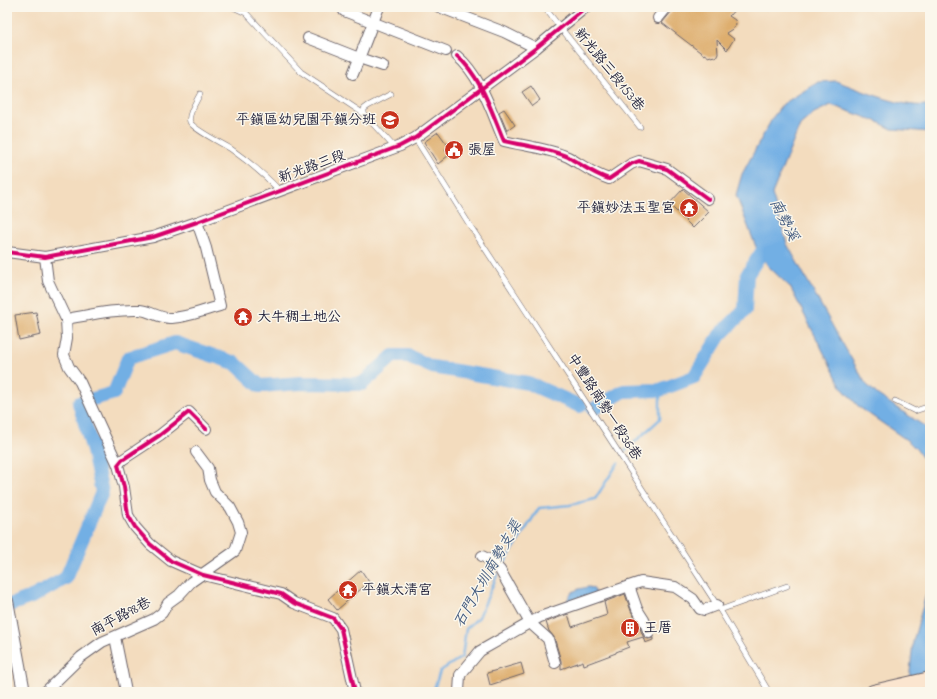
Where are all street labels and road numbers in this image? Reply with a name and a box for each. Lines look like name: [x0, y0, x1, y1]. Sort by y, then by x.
street label: 新光路三段153巷: [569, 24, 650, 117]
street label: 新光路三段: [276, 145, 348, 189]
street label: 中豐路南勢一段36巷: [561, 349, 647, 466]
street label: 南平路98巷: [87, 592, 156, 642]

